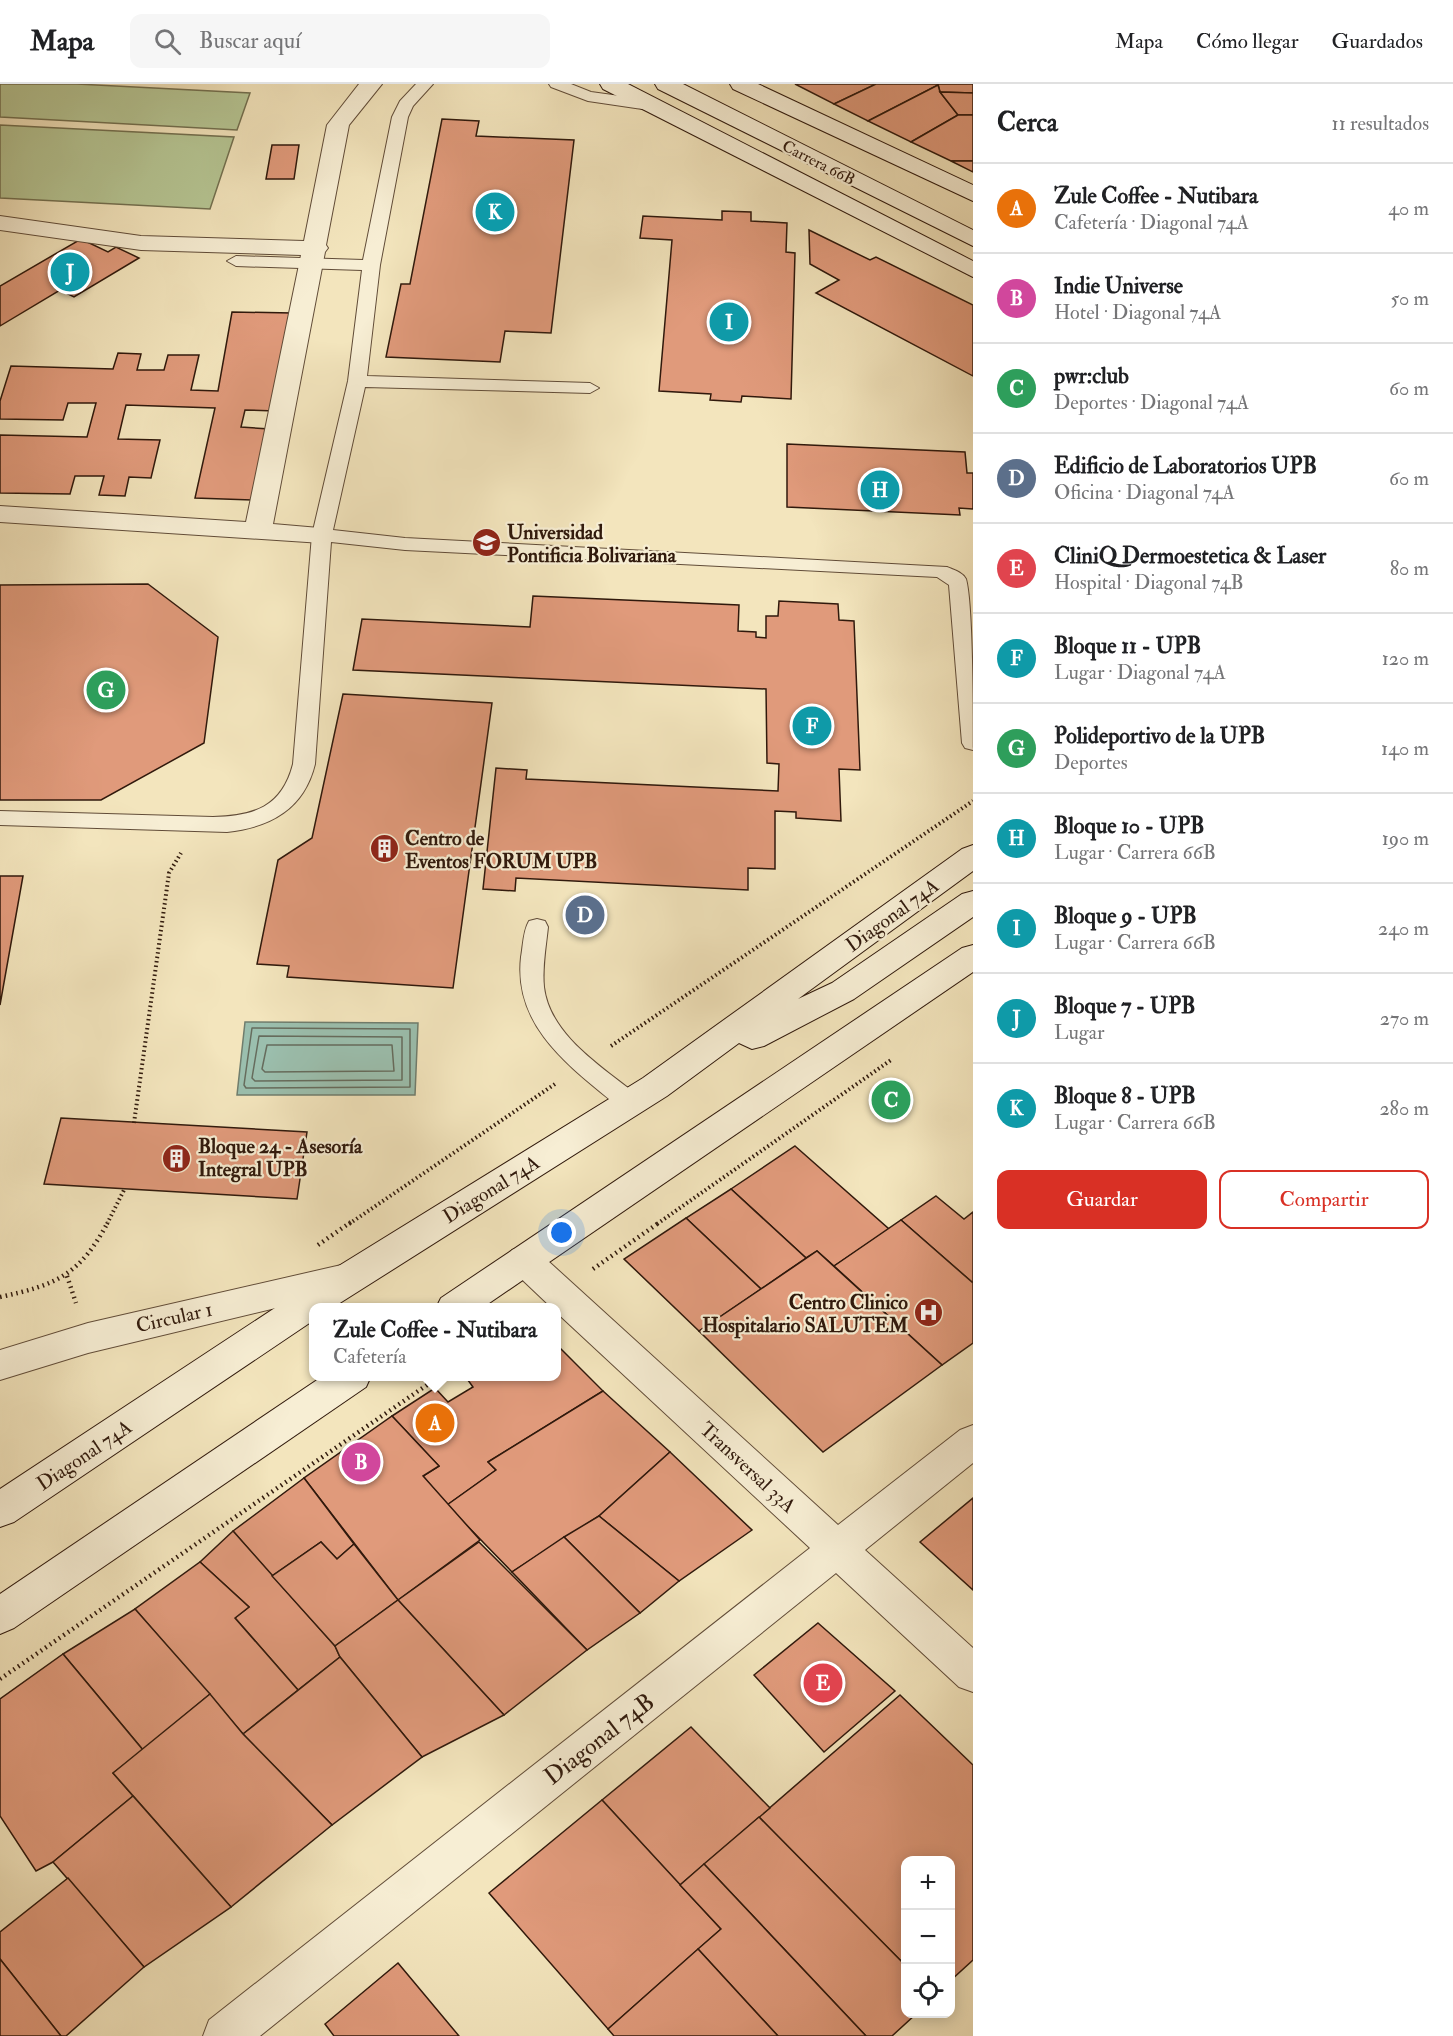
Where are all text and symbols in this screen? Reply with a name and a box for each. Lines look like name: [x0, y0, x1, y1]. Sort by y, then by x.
search box: [130, 14, 550, 68]
text: Mapa: [30, 24, 94, 59]
icon: search: [151, 25, 184, 58]
text: Buscar aquí: [199, 27, 301, 55]
text: Mapa: [1115, 28, 1163, 55]
text: Cómo llegar: [1196, 28, 1299, 55]
text: Guardados: [1332, 28, 1423, 55]
text: Cerca: [997, 107, 1058, 139]
text: 11 resultados: [1332, 111, 1429, 136]
street label: Carrera 66B: [779, 136, 858, 190]
text: Zule Coffee - Nutibara: [1054, 182, 1258, 210]
pin: K: [476, 190, 514, 234]
text: A: [1010, 196, 1023, 221]
text: 40 m: [1388, 196, 1429, 221]
text: Cafetería · Diagonal 74A: [1054, 210, 1249, 235]
pin: J: [50, 250, 90, 294]
text: Indie Universe: [1054, 272, 1183, 300]
text: B: [1010, 286, 1023, 311]
text: 50 m: [1390, 286, 1429, 311]
pin: I: [710, 300, 748, 344]
text: Hotel · Diagonal 74A: [1054, 300, 1221, 325]
text: pwr:club: [1054, 362, 1129, 390]
text: C: [1009, 376, 1024, 401]
text: 60 m: [1389, 376, 1429, 401]
text: Deportes · Diagonal 74A: [1054, 390, 1249, 415]
text: Edificio de Laboratorios UPB: [1054, 452, 1317, 480]
text: D: [1008, 466, 1025, 491]
text: 60 m: [1389, 466, 1429, 491]
pin: H: [860, 468, 900, 512]
text: Oficina · Diagonal 74A: [1054, 480, 1235, 505]
place label: Universidad Pontificia Bolivariana: [507, 520, 677, 568]
school or university icon: Universidad Pontificia Bolivariana: [470, 527, 502, 559]
text: CliniQ Dermoestetica & Laser: [1054, 542, 1326, 570]
text: E: [1009, 556, 1024, 581]
text: 80 m: [1390, 556, 1429, 581]
text: Hospital · Diagonal 74B: [1054, 570, 1244, 595]
text: Bloque 11 - UPB: [1054, 632, 1201, 660]
text: F: [1010, 646, 1023, 671]
text: 120 m: [1382, 646, 1429, 671]
text: Lugar · Diagonal 74A: [1054, 660, 1226, 685]
pin: G: [86, 668, 126, 712]
pin: F: [792, 704, 832, 748]
text: Polideportivo de la UPB: [1054, 722, 1265, 750]
text: G: [1008, 736, 1025, 761]
text: 140 m: [1381, 736, 1429, 761]
text: Deportes: [1054, 750, 1128, 775]
text: Bloque 10 - UPB: [1054, 812, 1204, 840]
place label: Centro de Eventos FORUM UPB: [405, 826, 597, 874]
text: H: [1008, 826, 1025, 851]
text: 190 m: [1382, 826, 1429, 851]
building icon: Centro de Eventos FORUM UPB: [368, 833, 400, 865]
text: Lugar · Carrera 66B: [1054, 840, 1216, 865]
street label: Diagonal 74A: [841, 873, 944, 958]
pin: D: [566, 892, 604, 938]
text: Bloque 9 - UPB: [1054, 902, 1197, 930]
text: I: [1012, 916, 1021, 941]
text: 240 m: [1378, 916, 1429, 941]
text: Lugar · Carrera 66B: [1054, 930, 1216, 955]
text: Bloque 7 - UPB: [1054, 992, 1196, 1020]
text: J: [1012, 1006, 1021, 1031]
text: 270 m: [1380, 1006, 1429, 1031]
text: Lugar: [1054, 1020, 1104, 1045]
pin: C: [872, 1078, 910, 1122]
text: Bloque 8 - UPB: [1054, 1082, 1196, 1110]
text: K: [1010, 1096, 1023, 1121]
text: 280 m: [1379, 1096, 1429, 1121]
text: Lugar · Carrera 66B: [1054, 1110, 1216, 1135]
place label: Bloque 24 - Asesoría Integral UPB: [198, 1134, 363, 1183]
building icon: Bloque 24 - Asesoría Integral UPB: [161, 1142, 193, 1174]
street label: Diagonal 74A: [438, 1150, 544, 1229]
button: Guardar: [997, 1170, 1207, 1229]
button: Compartir: [1219, 1170, 1429, 1229]
your location: [547, 1218, 576, 1247]
place label: Centro Clinico Hospitalario SALUTEM: [702, 1290, 909, 1339]
street label: Circular 1: [133, 1297, 215, 1338]
hospital icon: Centro Clinico Hospitalario SALUTEM: [913, 1297, 945, 1329]
popup: [309, 1303, 561, 1381]
text: Zule Coffee - Nutibara: [333, 1316, 537, 1344]
text: Cafetería: [333, 1344, 406, 1369]
pin: A: [416, 1400, 454, 1446]
street label: Diagonal 74A: [32, 1414, 137, 1496]
street label: Transversal 33A: [694, 1417, 801, 1518]
pin: B: [342, 1440, 380, 1484]
pin: E: [804, 1660, 842, 1706]
street label: Diagonal 74B: [538, 1687, 661, 1792]
map controls: [901, 1856, 955, 2018]
button: +: [901, 1856, 955, 1910]
button: −: [901, 1910, 955, 1964]
button: locate: [901, 1964, 955, 2018]

